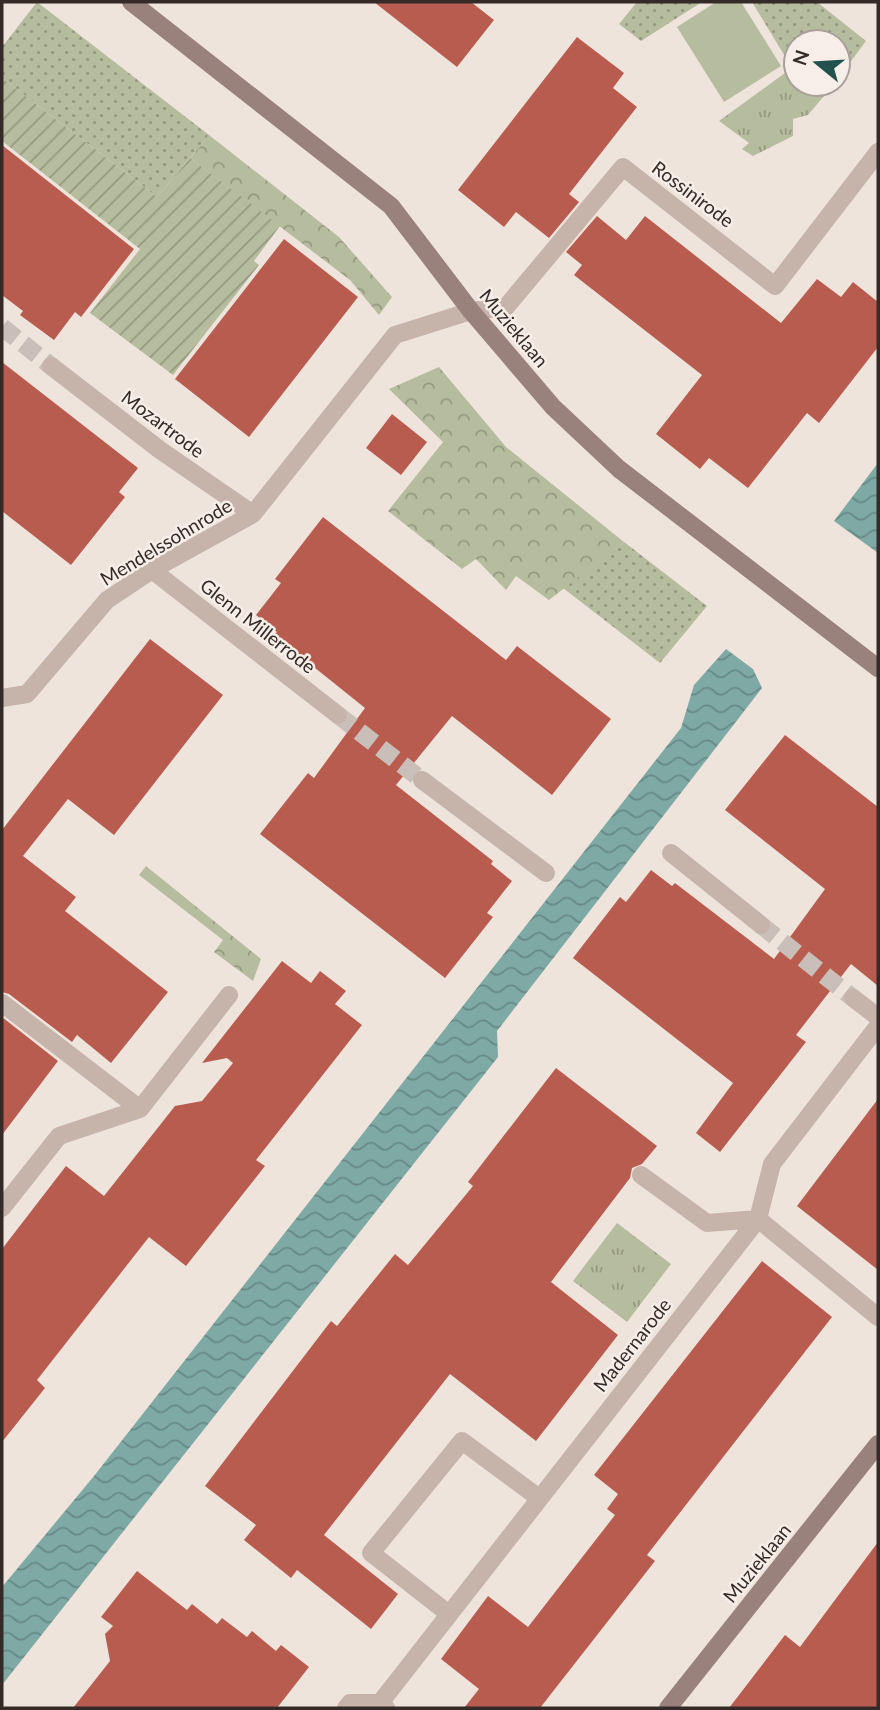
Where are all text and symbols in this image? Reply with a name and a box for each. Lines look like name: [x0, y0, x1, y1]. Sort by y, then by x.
north arrow: [782, 28, 852, 98]
text: N: [787, 47, 814, 68]
street label: Rossinirode: [648, 155, 739, 232]
street label: Muzieklaan: [475, 284, 554, 371]
street label: Mozartrode: [117, 385, 209, 462]
street label: Mendelssohnrode: [96, 493, 236, 590]
street label: Glenn Millerrode: [196, 573, 321, 678]
street label: Madernarode: [588, 1293, 675, 1396]
street label: Muzieklaan: [718, 1519, 795, 1607]

